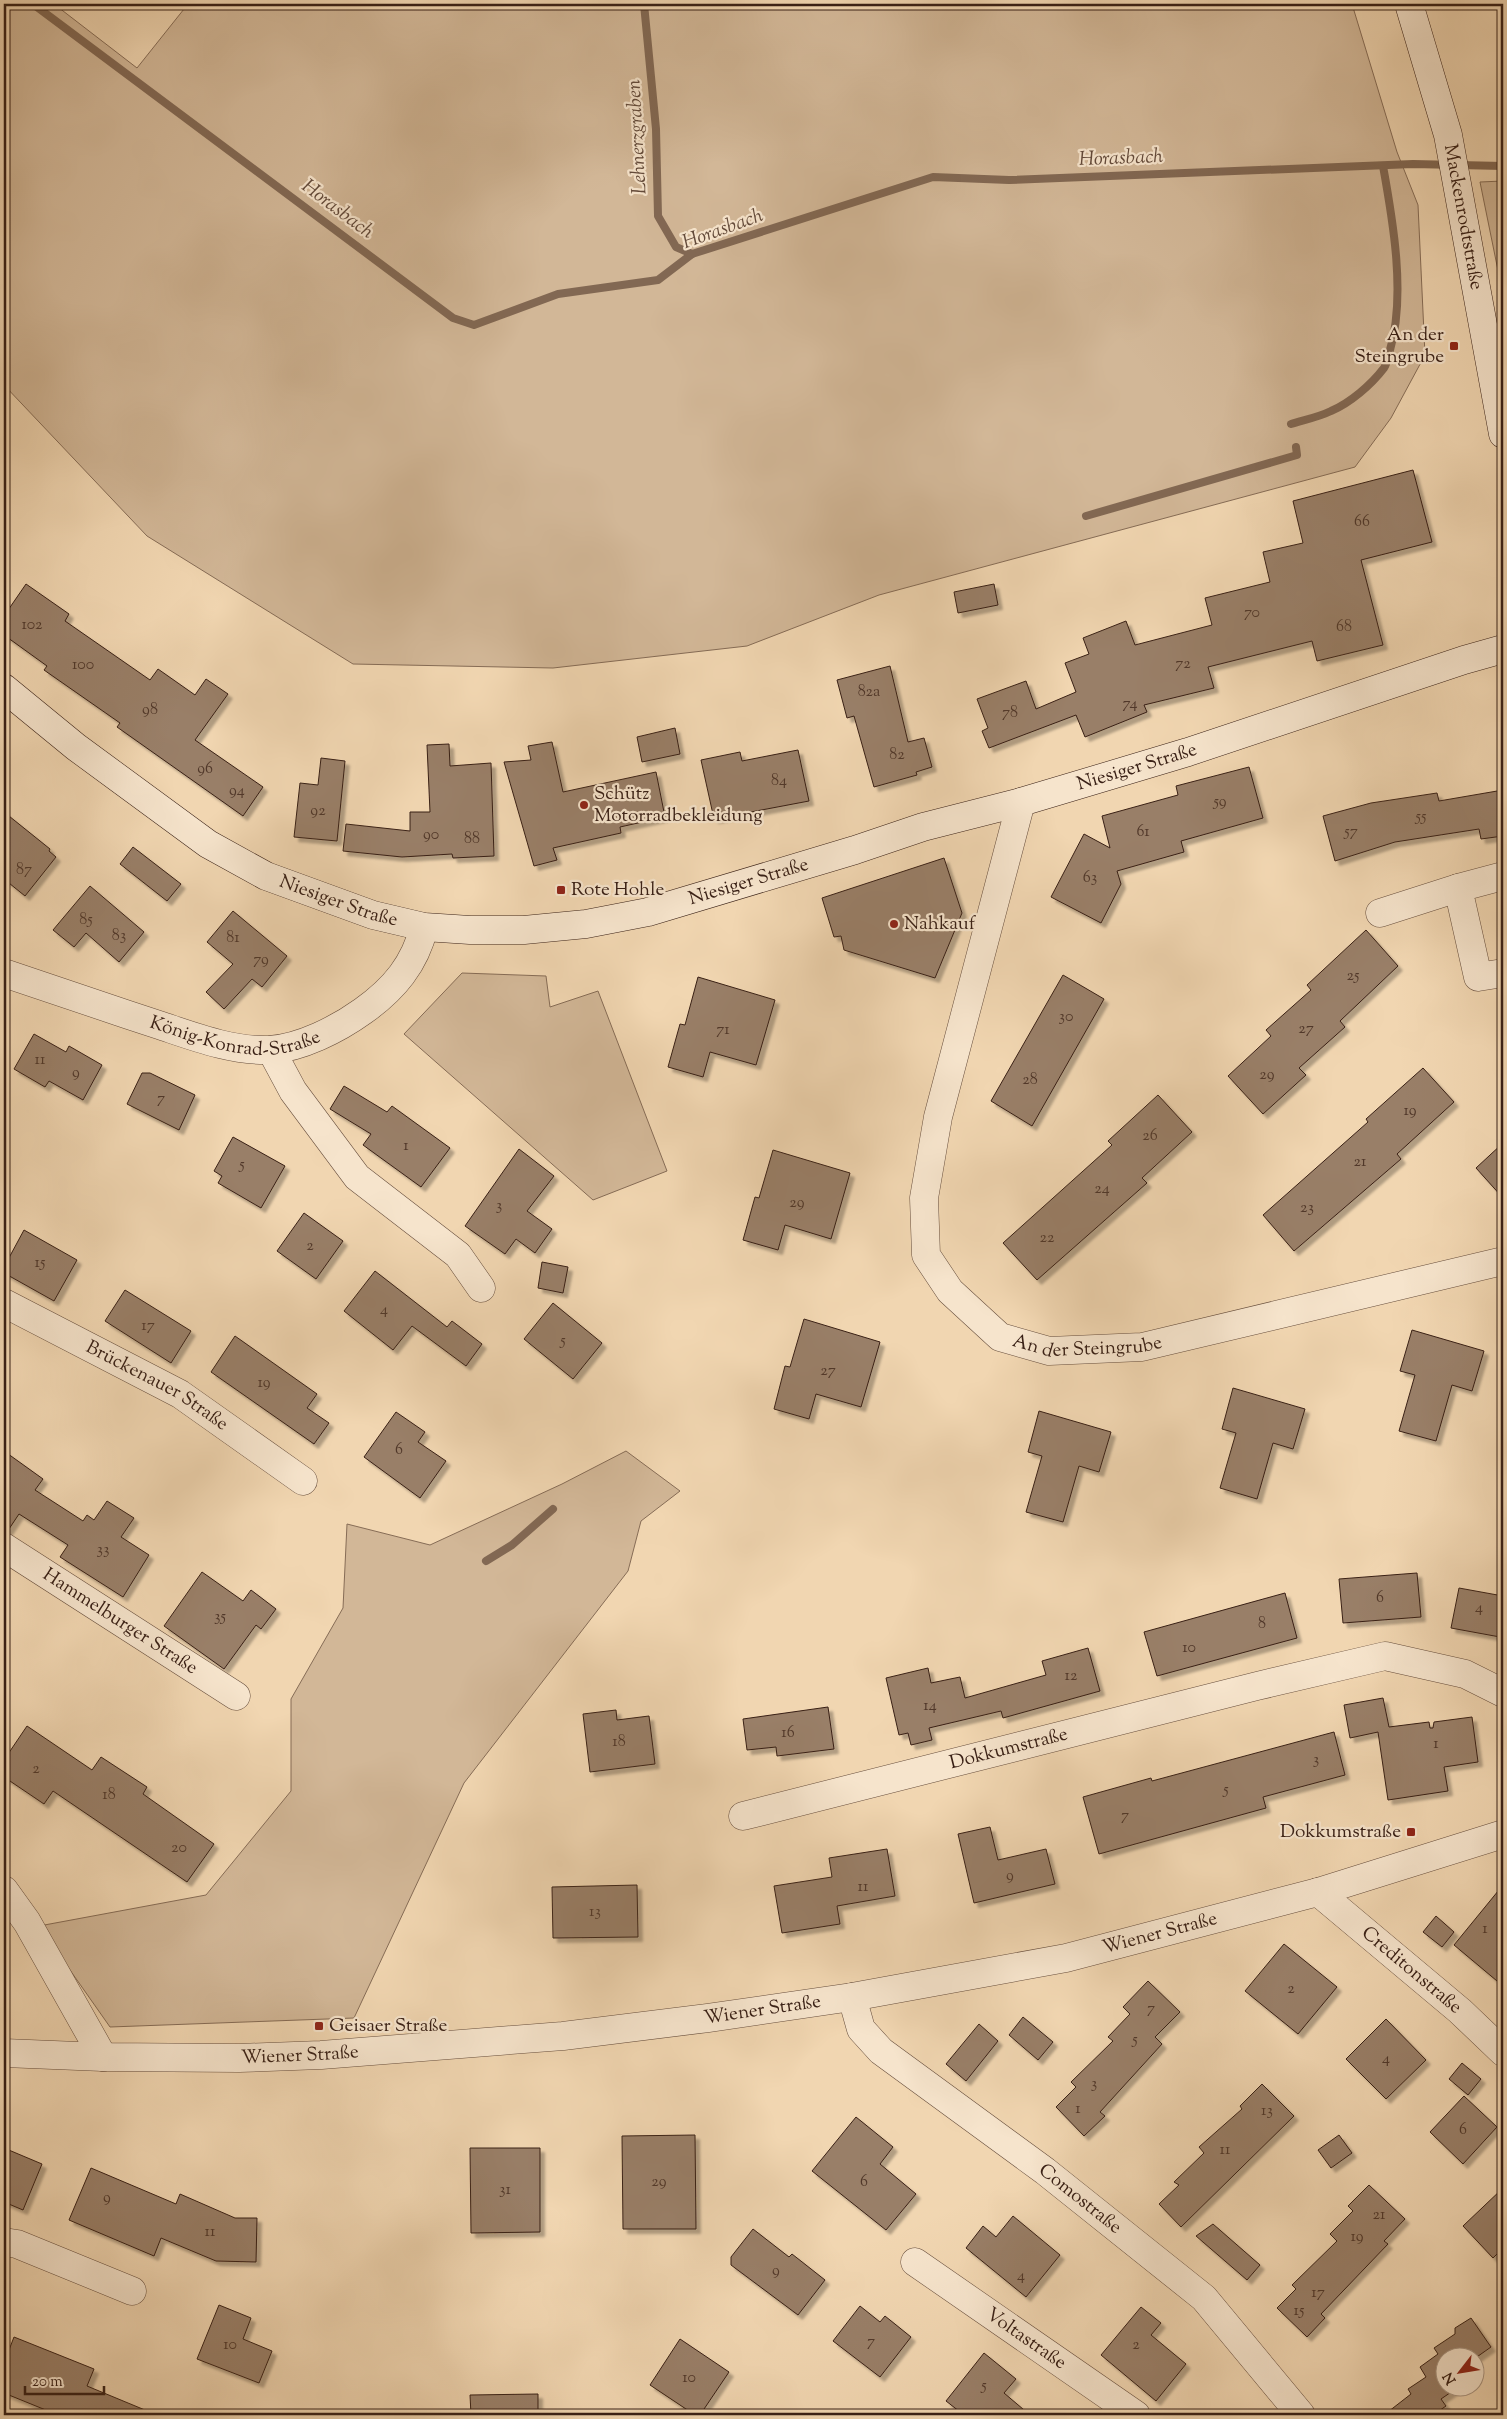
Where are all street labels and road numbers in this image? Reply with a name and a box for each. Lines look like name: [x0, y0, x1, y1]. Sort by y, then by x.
street label: Mackenrodtstraße: [1436, 142, 1490, 292]
street label: Niesiger Straße: [1074, 736, 1201, 798]
street label: Niesiger Straße: [685, 851, 812, 913]
street label: Niesiger Straße: [275, 868, 400, 934]
street label: König-Konrad-Straße: [146, 1009, 325, 1064]
street label: An der Steingrube: [1009, 1328, 1165, 1365]
street label: Brückenauer Straße: [81, 1334, 234, 1438]
street label: Hammelburger Straße: [37, 1562, 203, 1682]
street label: Dokkumstraße: [947, 1721, 1071, 1777]
street label: Wiener Straße: [1099, 1905, 1220, 1961]
street label: Creditonstraße: [1355, 1920, 1468, 2021]
street label: Wiener Straße: [702, 1988, 823, 2032]
street label: Wiener Straße: [240, 2039, 360, 2071]
street label: Comostraße: [1033, 2157, 1128, 2241]
street label: Voltastraße: [980, 2301, 1072, 2376]

